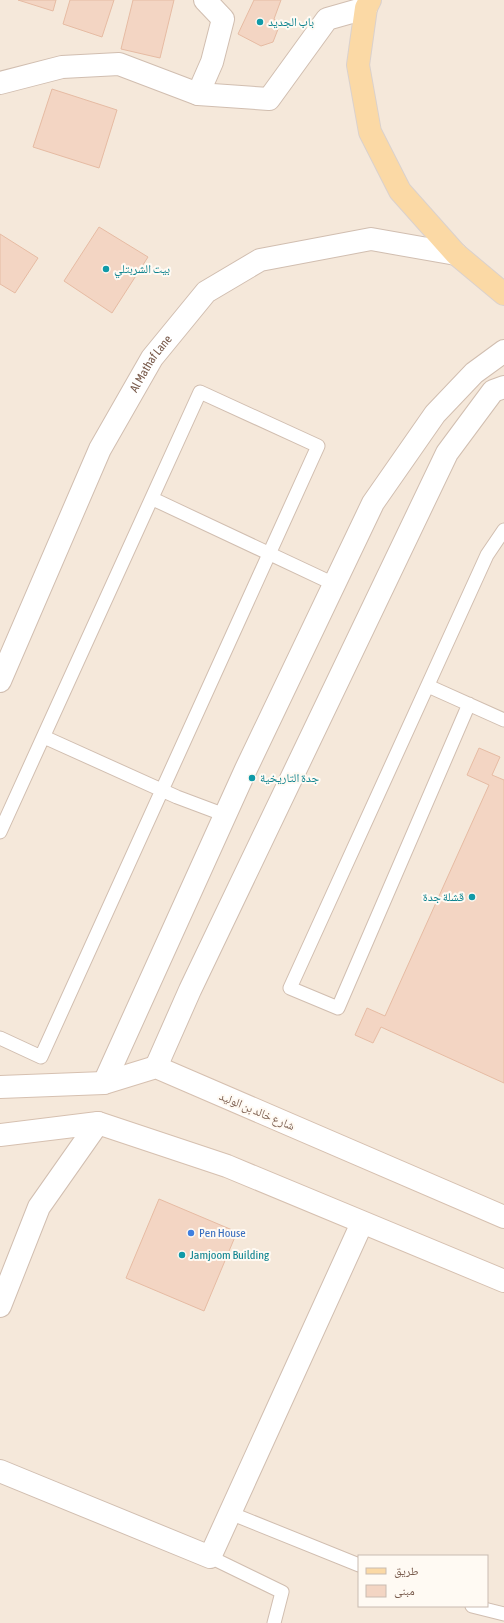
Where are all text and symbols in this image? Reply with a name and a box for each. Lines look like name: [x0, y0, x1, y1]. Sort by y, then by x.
place label: باب الجديد: [268, 15, 314, 29]
marker: باب الجديد: [255, 17, 265, 27]
place label: بيت الشربتلي: [114, 262, 170, 279]
marker: بيت الشربتلي: [101, 264, 111, 274]
street label: Al Mathaf Lane: [127, 332, 175, 395]
place label: جدة التاريخية: [260, 771, 319, 785]
marker: جدة التاريخية: [247, 773, 257, 783]
place label: قشلة جدة: [423, 890, 464, 904]
marker: قشلة جدة: [467, 892, 477, 902]
street label: شارع خالد بن الوليد: [217, 1089, 297, 1134]
place label: Pen House: [199, 1226, 246, 1240]
marker: Pen House: [186, 1228, 196, 1238]
place label: Jamjoom Building: [190, 1248, 270, 1262]
marker: Jamjoom Building: [177, 1250, 187, 1260]
legend: [358, 1555, 488, 1607]
text: طريق: [394, 1564, 419, 1578]
text: مبنى: [394, 1584, 415, 1598]

